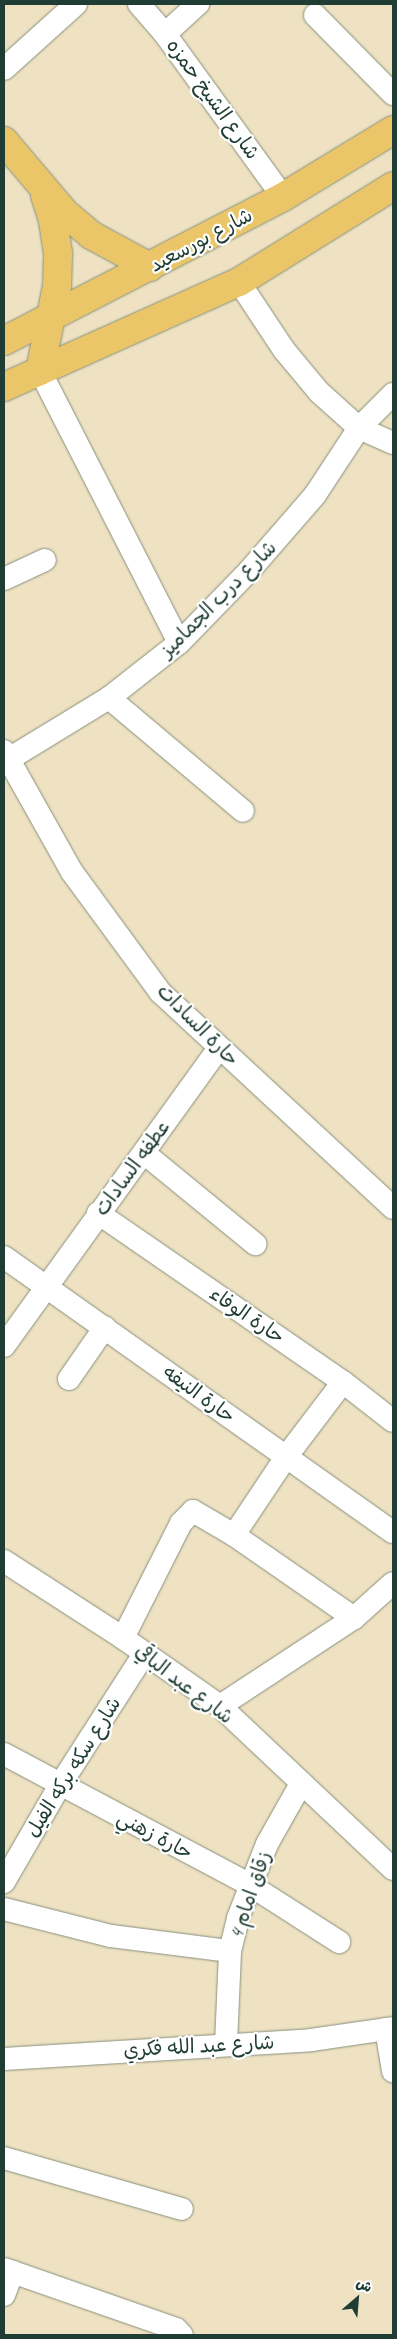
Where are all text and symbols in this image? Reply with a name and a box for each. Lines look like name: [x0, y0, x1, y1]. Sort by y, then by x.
street label: شارع الشيخ حمزه: [161, 34, 265, 164]
street label: شارع بورسعيد: [146, 203, 256, 277]
street label: شارع درب الجماميز: [155, 536, 281, 662]
street label: حارة السادات: [152, 979, 244, 1071]
street label: عطفه السادات: [89, 1116, 175, 1220]
street label: حارة الوفاء: [205, 1281, 289, 1349]
street label: حارة النيفه: [158, 1360, 240, 1428]
street label: شارع عبد الباقي: [130, 1639, 238, 1729]
street label: شارع سكه بركه الفيل: [20, 1692, 126, 1842]
street label: حارة زهني: [113, 1805, 197, 1865]
street label: زقاق امام 4: [224, 1848, 276, 1942]
street label: شارع عبد الله فكري: [123, 2030, 275, 2062]
north arrow: [332, 2274, 382, 2324]
text: ش: [353, 2274, 375, 2296]

